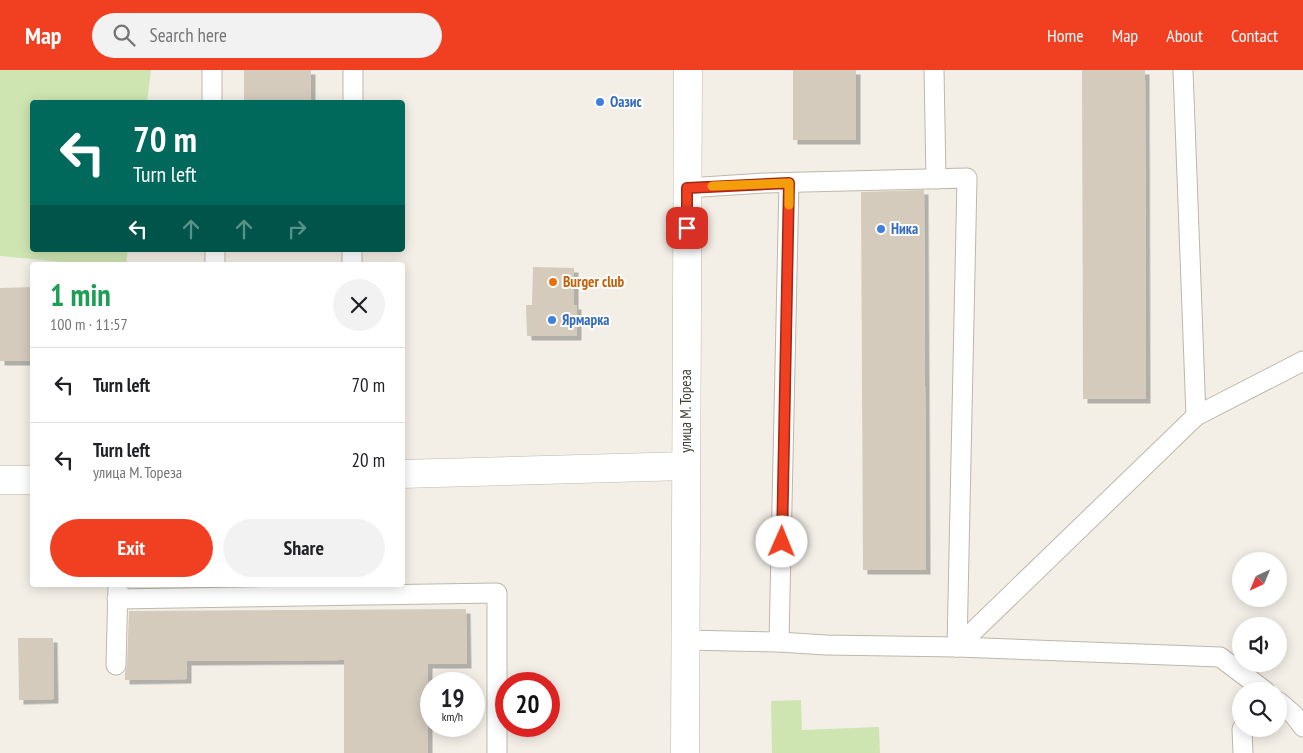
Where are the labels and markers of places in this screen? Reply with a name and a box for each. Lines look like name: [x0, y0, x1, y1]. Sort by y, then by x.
place label: Оазис: [610, 92, 643, 111]
marker: Оазис: [594, 96, 606, 108]
pin: [666, 207, 708, 249]
place label: Ника: [891, 219, 918, 238]
marker: Ника: [875, 223, 887, 235]
place label: Burger club: [563, 272, 625, 291]
marker: Burger club: [547, 276, 559, 288]
place label: Ярмарка: [562, 310, 610, 329]
marker: Ярмарка: [546, 314, 558, 326]

